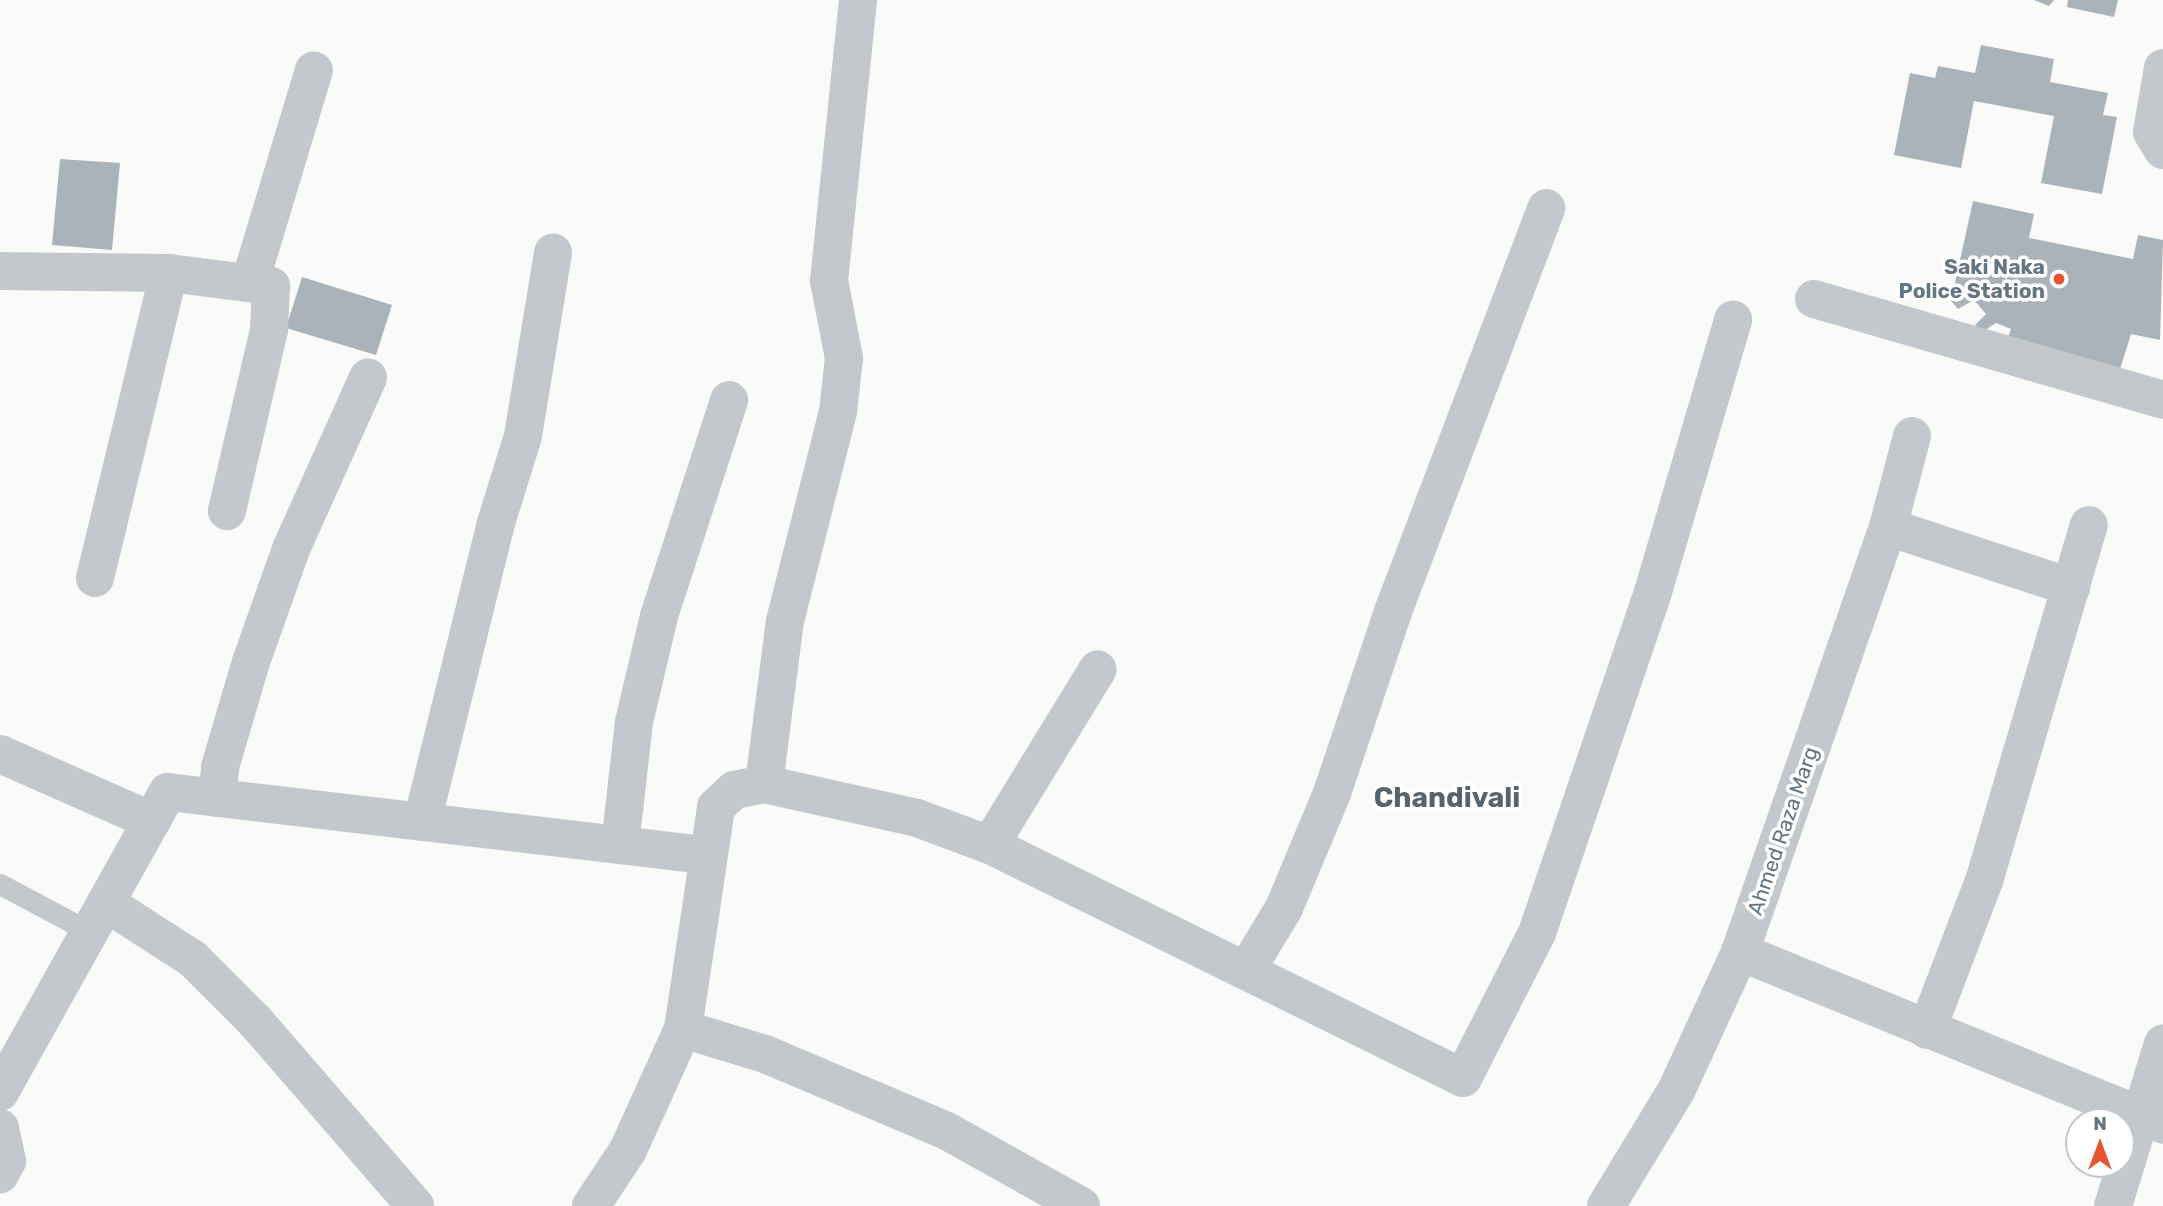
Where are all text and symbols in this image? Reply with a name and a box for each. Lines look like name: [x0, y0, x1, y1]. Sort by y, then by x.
place label: Saki Naka Police Station: [1899, 254, 2045, 304]
marker: Saki Naka Police Station: [2051, 271, 2067, 287]
street label: Ahmed Raza Marg: [1742, 744, 1824, 918]
district label: Chandivali: [1374, 781, 1520, 815]
north arrow: [2065, 1108, 2135, 1178]
text: N: [2093, 1112, 2107, 1135]

